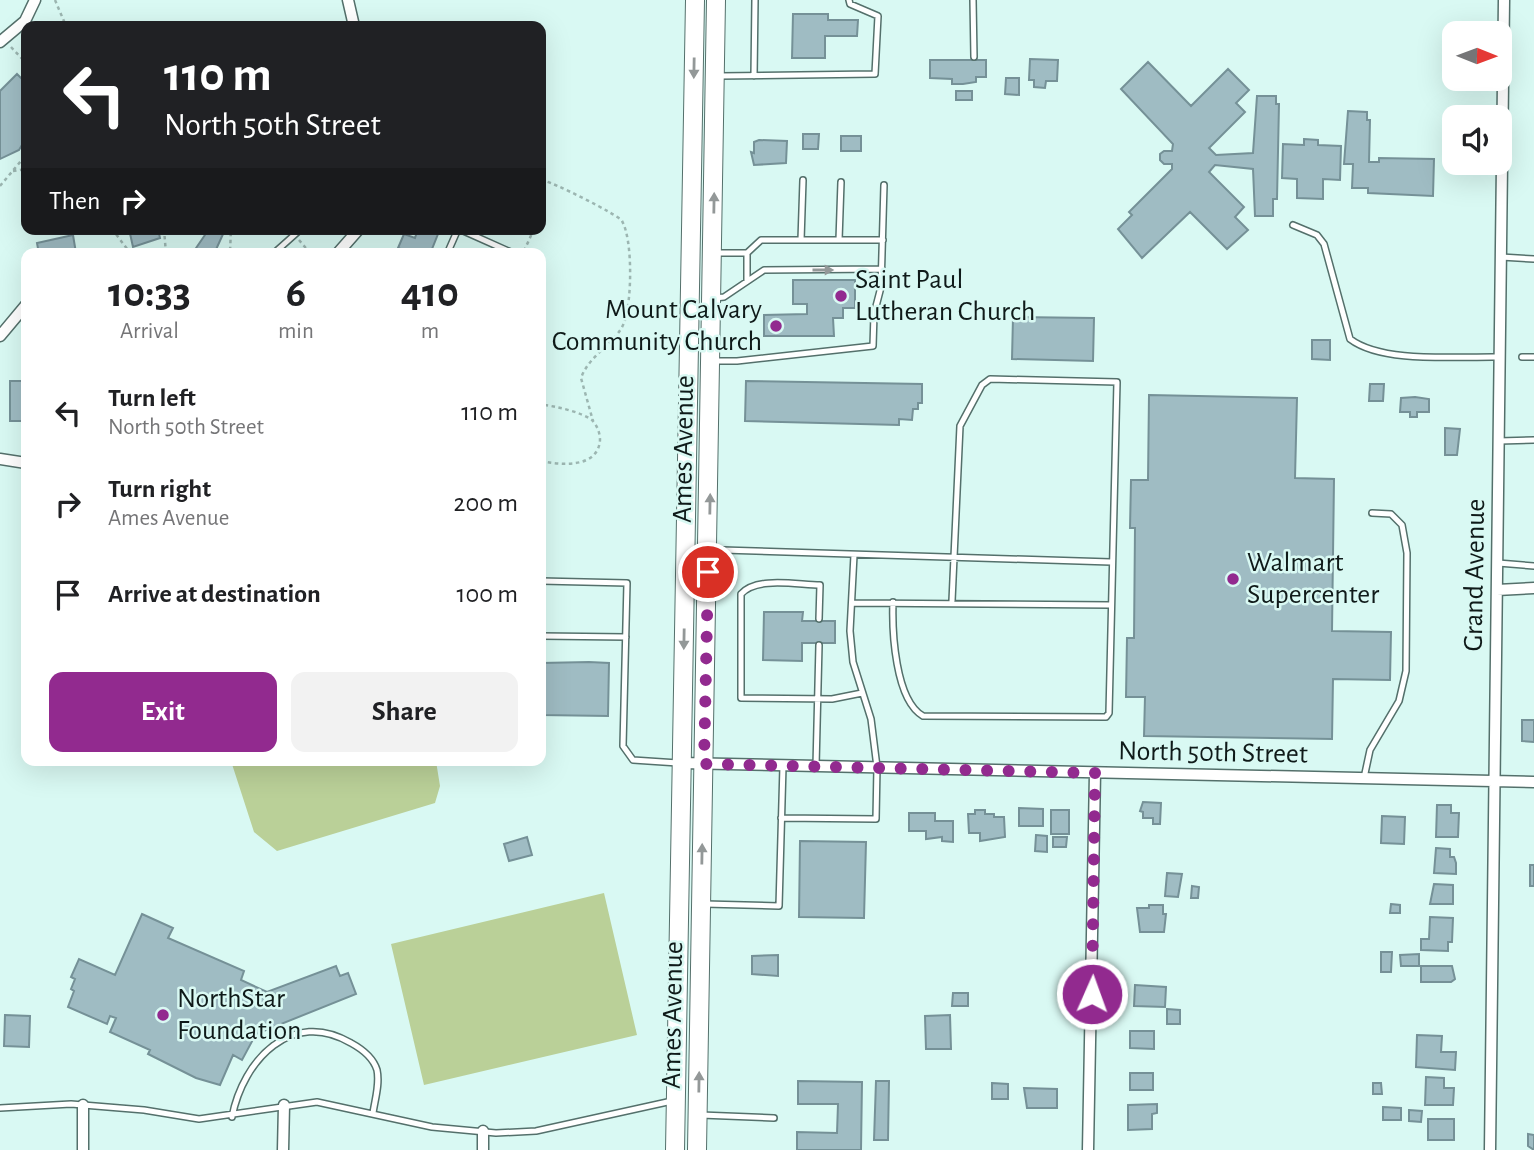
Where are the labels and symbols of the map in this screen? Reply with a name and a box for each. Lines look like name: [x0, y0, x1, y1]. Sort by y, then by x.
north arrow: [1442, 21, 1512, 91]
one-way arrow: [688, 57, 699, 79]
one-way arrow: [708, 192, 720, 214]
one-way arrow: [812, 264, 834, 276]
place label: Saint Paul Lutheran Church: [855, 266, 1035, 326]
marker: Saint Paul Lutheran Church: [833, 288, 849, 304]
place label: Mount Calvary Community Church: [552, 296, 762, 356]
marker: Mount Calvary Community Church: [768, 318, 784, 334]
street label: Ames Avenue: [669, 375, 699, 523]
one-way arrow: [704, 493, 715, 515]
street label: Grand Avenue: [1460, 498, 1490, 652]
pin: [678, 542, 738, 602]
place label: Walmart Supercenter: [1247, 549, 1379, 609]
marker: Walmart Supercenter: [1225, 571, 1241, 587]
one-way arrow: [678, 628, 689, 650]
street label: North 50th Street: [1118, 737, 1308, 769]
one-way arrow: [697, 843, 708, 865]
street label: Ames Avenue: [658, 941, 688, 1089]
position arrow: [1055, 957, 1129, 1031]
place label: NorthStar Foundation: [177, 985, 301, 1045]
marker: NorthStar Foundation: [155, 1007, 171, 1023]
one-way arrow: [693, 1071, 704, 1093]

